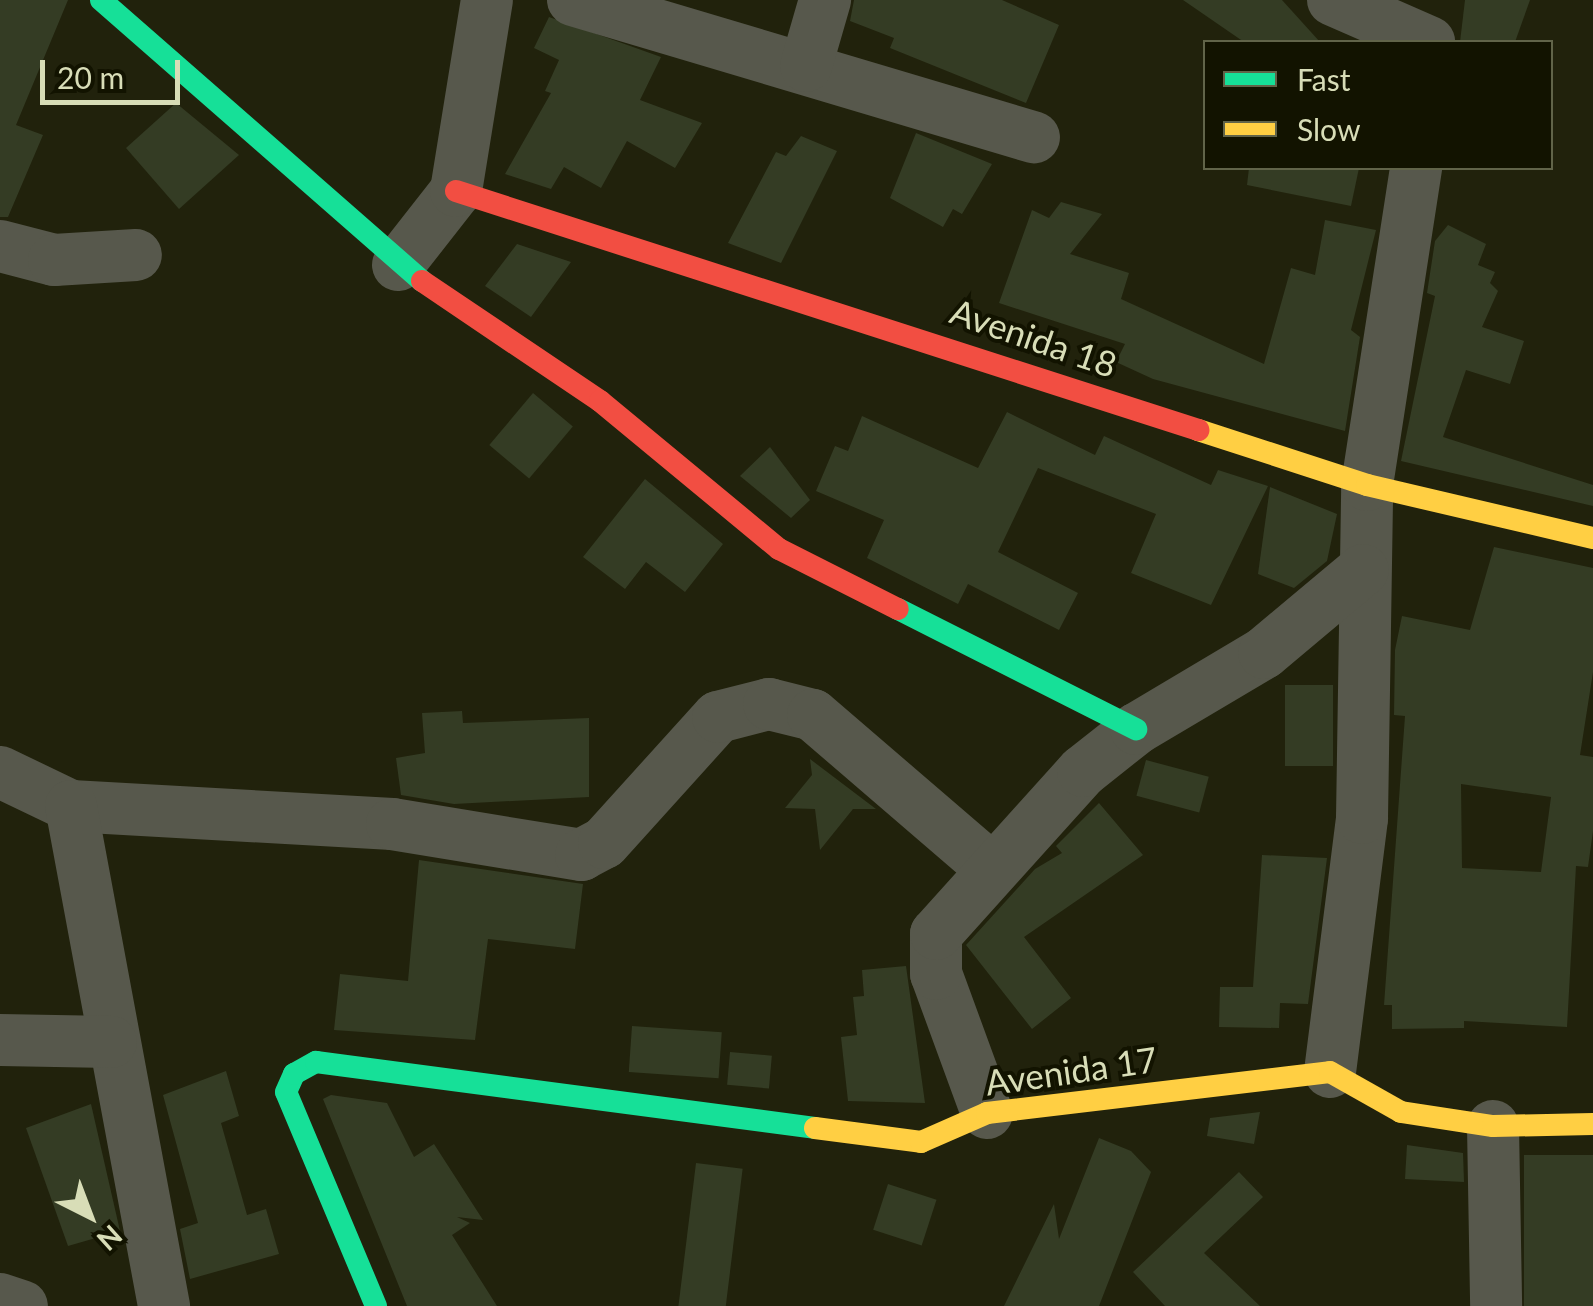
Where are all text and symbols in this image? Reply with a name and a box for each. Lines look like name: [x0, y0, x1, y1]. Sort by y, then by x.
scale bar: [45, 40, 185, 102]
legend: [1203, 40, 1553, 170]
text: 20 m: [57, 59, 124, 95]
text: Fast: [1297, 61, 1351, 97]
text: Slow: [1297, 111, 1360, 147]
street label: Avenida 18: [945, 289, 1123, 385]
street label: Avenida 17: [983, 1037, 1159, 1103]
north arrow: [40, 1166, 140, 1266]
text: N: [91, 1218, 129, 1258]

